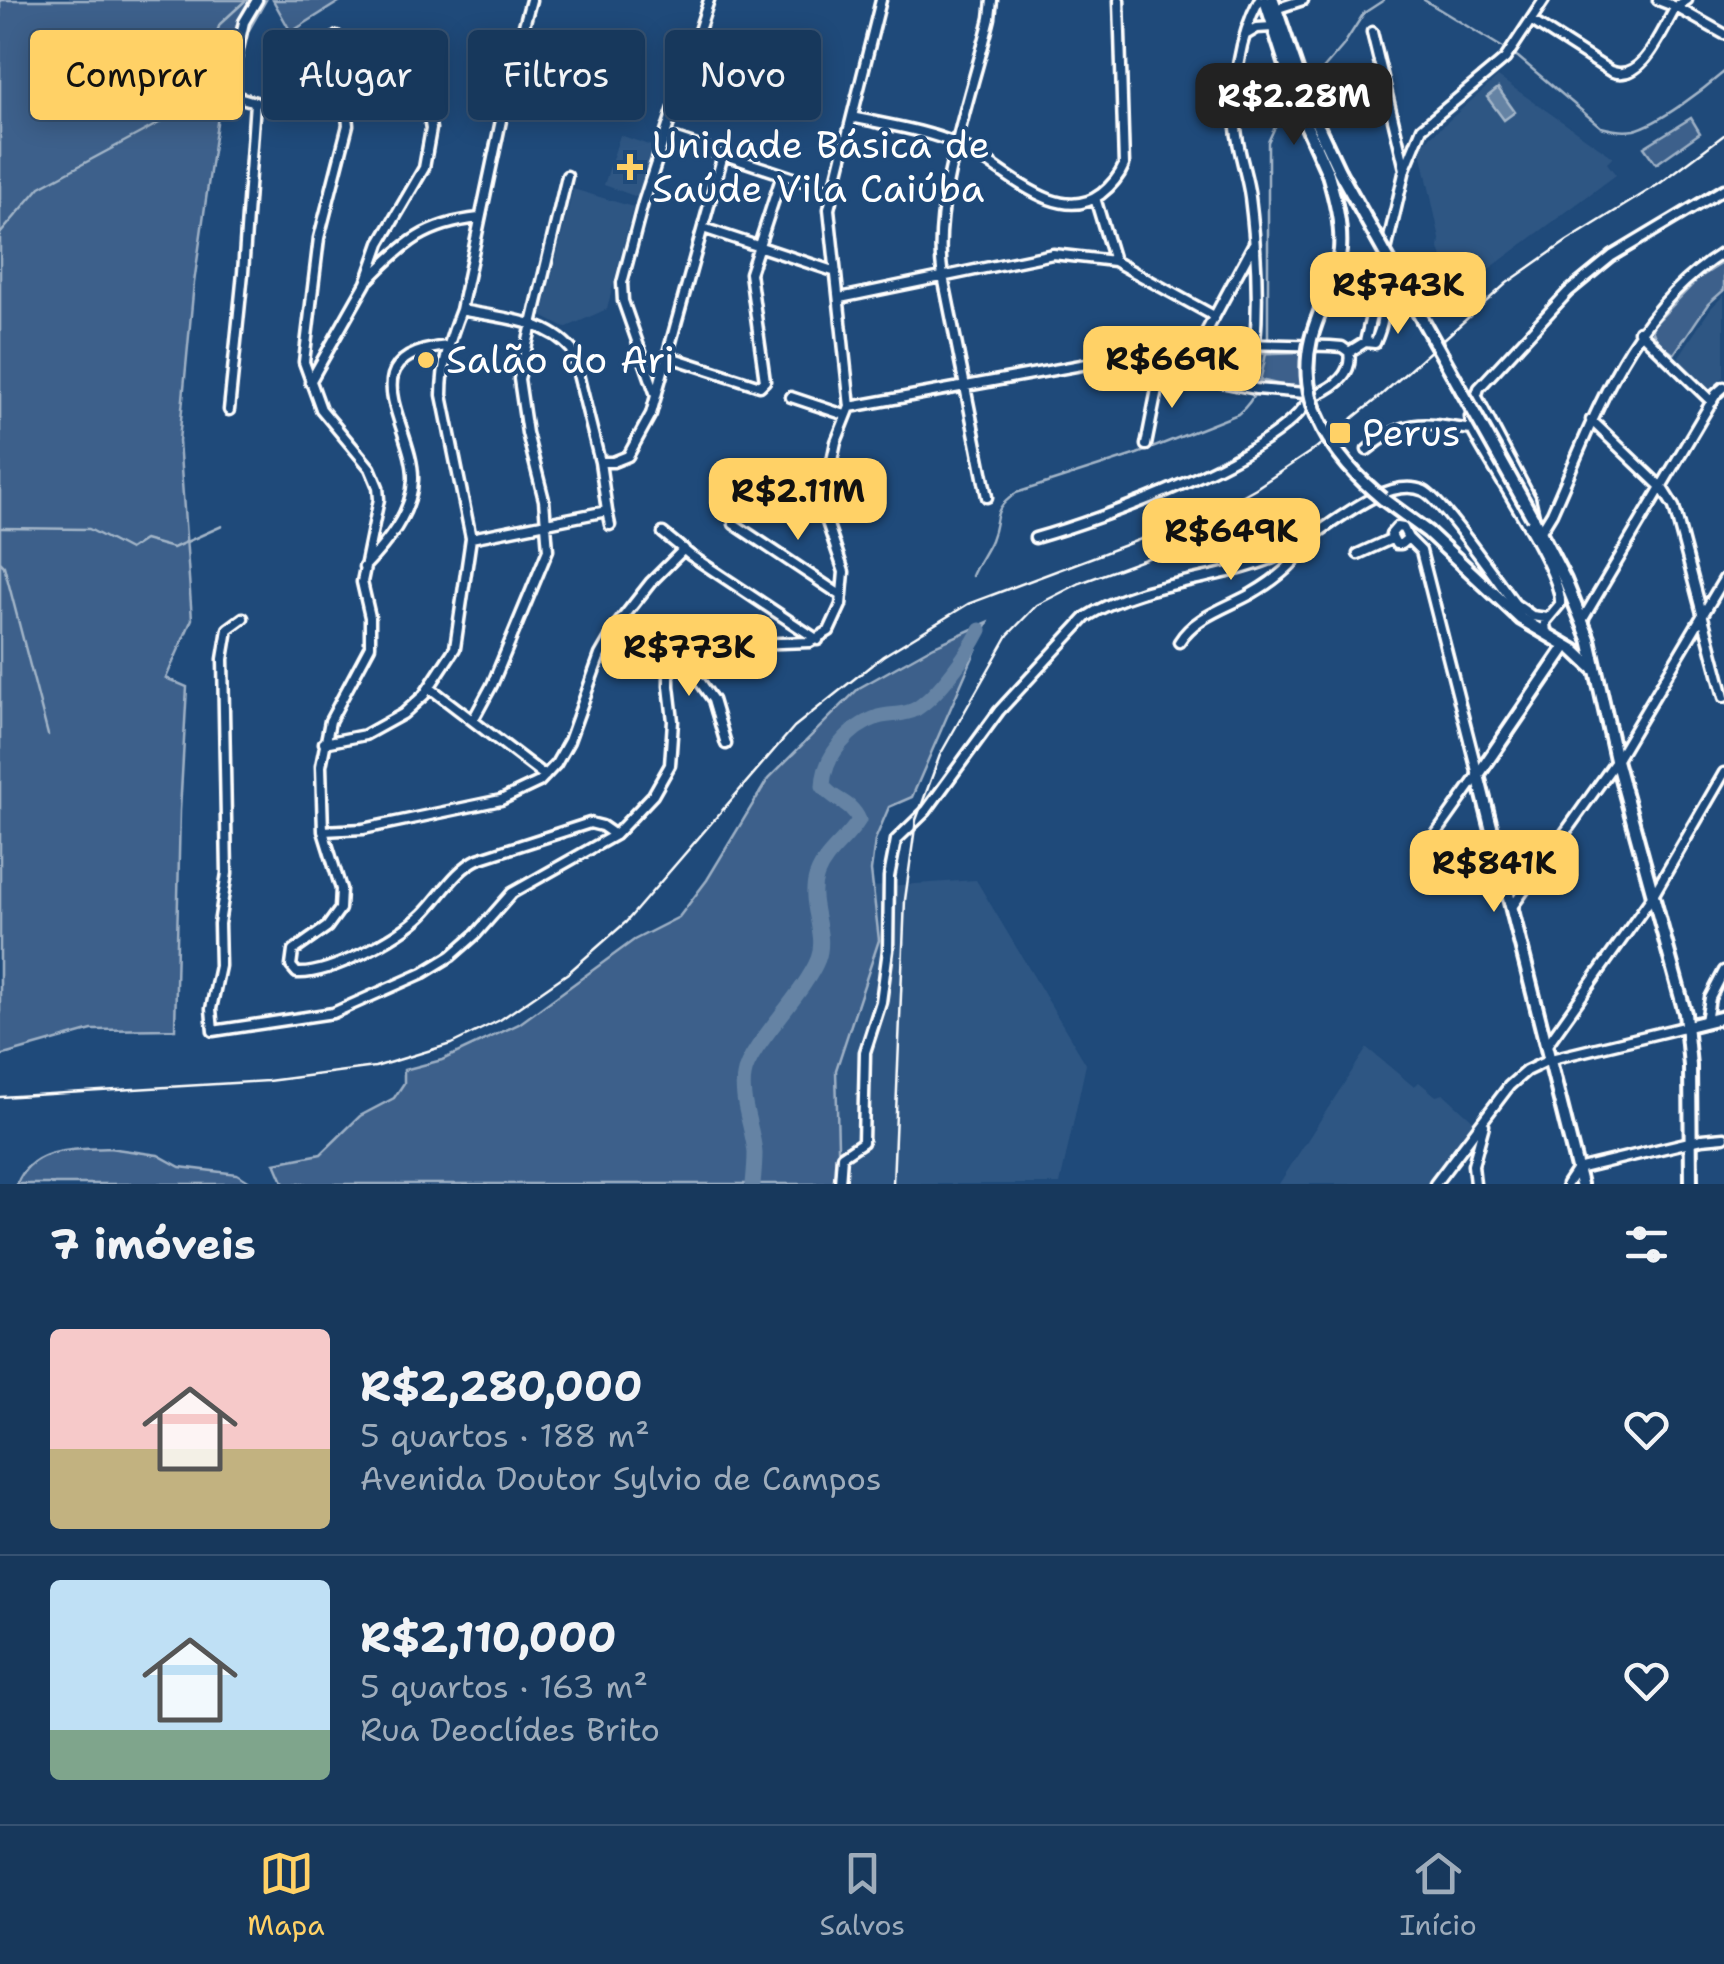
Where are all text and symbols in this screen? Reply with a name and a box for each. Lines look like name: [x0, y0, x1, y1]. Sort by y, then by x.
chip: Comprar: [30, 30, 243, 120]
chip: Alugar: [263, 30, 448, 120]
chip: Filtros: [468, 30, 645, 120]
chip: Novo: [665, 30, 821, 120]
pin: R$2.28M: [1202, 63, 1386, 148]
text: R$2.28M: [1217, 74, 1371, 117]
place label: Unidade Básica de Saúde Vila Caiúba: [652, 119, 990, 214]
marker: Unidade Básica de Saúde Vila Caiúba: [617, 154, 643, 180]
pin: R$743K: [1317, 252, 1479, 337]
text: R$743K: [1332, 263, 1464, 306]
pin: R$669K: [1091, 326, 1253, 411]
place label: Salão do Ari: [446, 334, 675, 385]
text: R$669K: [1105, 337, 1239, 380]
marker: Salão do Ari: [415, 349, 437, 371]
place label: Perus: [1362, 407, 1460, 458]
marker: Perus: [1327, 420, 1353, 446]
pin: R$2.11M: [706, 458, 890, 543]
text: R$2.11M: [731, 469, 865, 512]
pin: R$649K: [1150, 498, 1312, 583]
text: R$649K: [1164, 509, 1298, 552]
pin: R$773K: [608, 614, 770, 699]
text: R$773K: [623, 625, 755, 668]
pin: R$841K: [1413, 830, 1575, 915]
text: R$841K: [1432, 841, 1556, 884]
text: 7 imóveis: [50, 1216, 256, 1272]
icon: filters: [1619, 1217, 1674, 1272]
text: R$2,280,000: [360, 1358, 643, 1414]
icon: home: [130, 1369, 250, 1489]
icon: heart: [1619, 1402, 1674, 1457]
text: 5 quartos · 188 m²: [360, 1414, 650, 1457]
text: Avenida Doutor Sylvio de Campos: [360, 1457, 881, 1500]
text: R$2,110,000: [360, 1609, 617, 1665]
icon: home: [130, 1620, 250, 1740]
icon: heart: [1619, 1653, 1674, 1708]
text: 5 quartos · 163 m²: [360, 1665, 648, 1708]
text: Rua Deoclídes Brito: [360, 1708, 660, 1751]
tab: Mapa: [247, 1846, 325, 1944]
tab: Salvos: [819, 1846, 905, 1944]
tab: Início: [1400, 1846, 1477, 1944]

